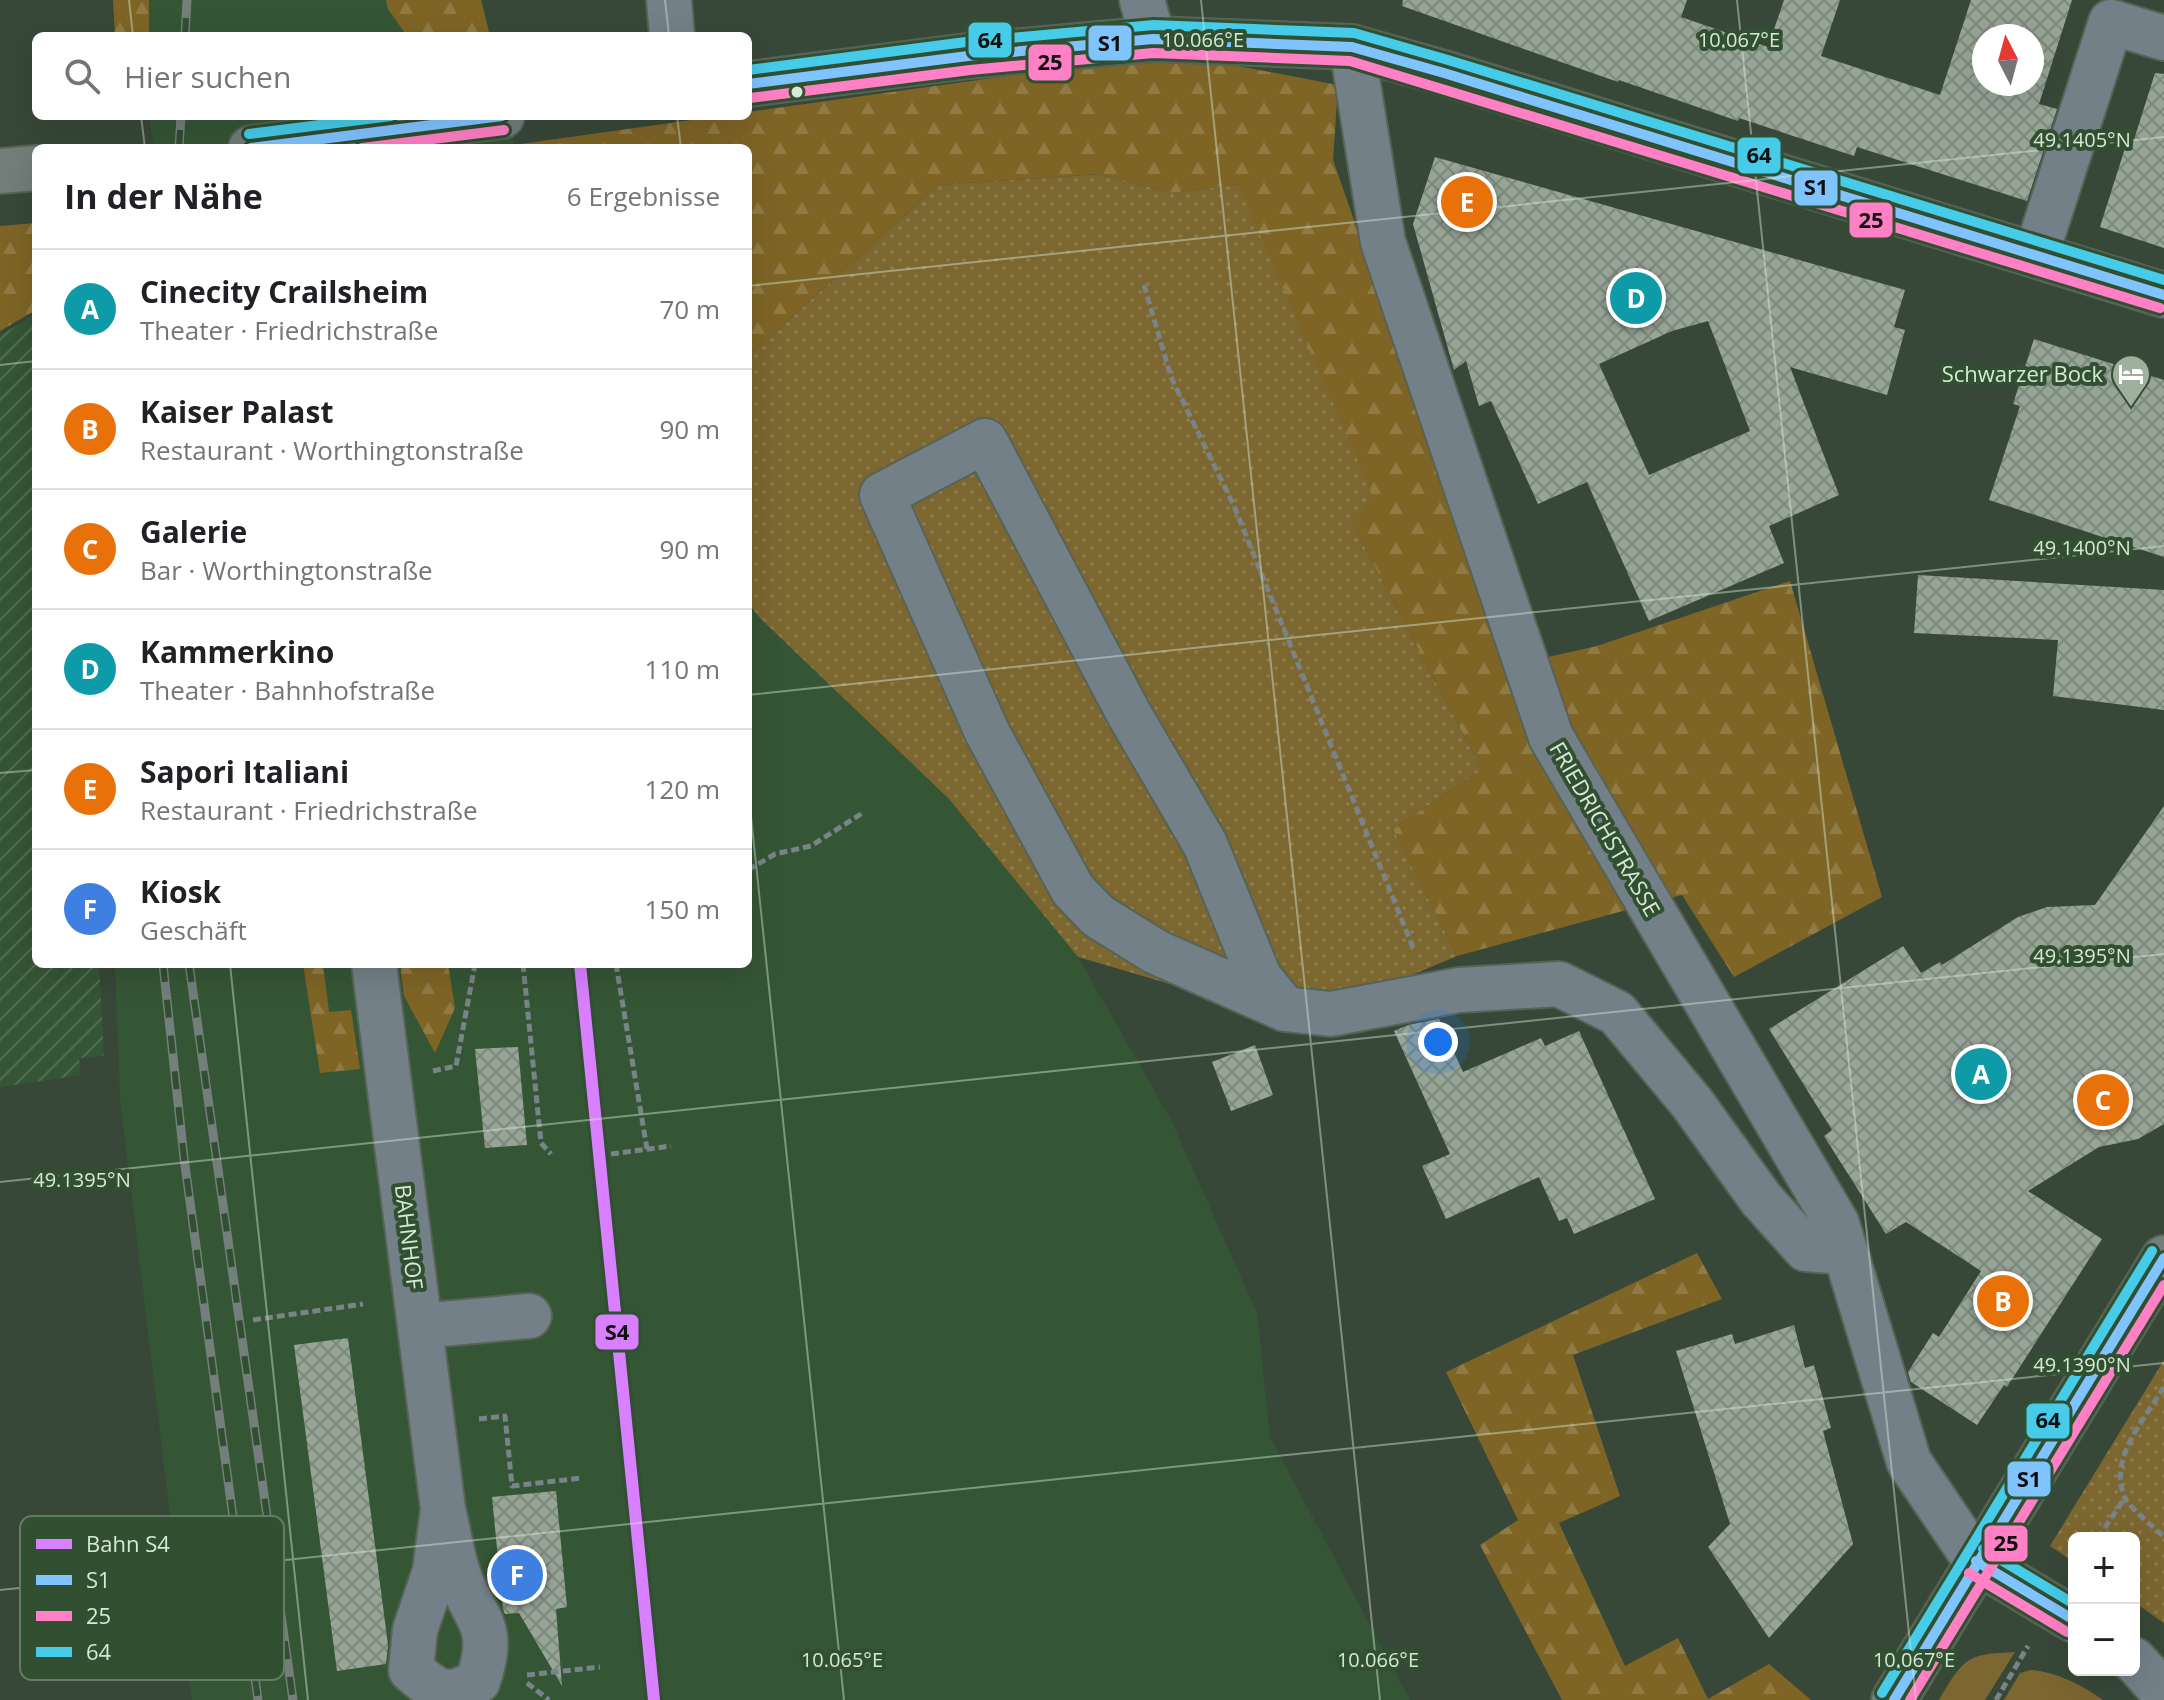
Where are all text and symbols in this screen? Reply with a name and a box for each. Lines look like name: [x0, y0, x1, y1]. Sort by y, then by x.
line badge: 64: [967, 21, 1013, 59]
text: 64: [977, 24, 1003, 54]
line badge: S1: [1087, 24, 1133, 62]
north arrow: [1972, 24, 2044, 96]
text: 10.066°E: [1162, 26, 1244, 53]
text: 10.067°E: [1698, 26, 1780, 53]
text: S1: [1098, 27, 1122, 57]
search box: [32, 32, 752, 120]
line badge: 25: [1027, 43, 1073, 82]
text: 25: [1037, 46, 1063, 76]
icon: search: [60, 54, 104, 98]
text: Hier suchen: [124, 56, 291, 97]
unlabelled marker: [789, 84, 805, 100]
text: 49.1405°N: [2033, 126, 2131, 153]
line badge: 64: [1736, 136, 1782, 175]
text: 64: [1746, 139, 1772, 169]
line badge: S1: [1793, 169, 1839, 207]
text: S1: [1804, 171, 1828, 201]
pin: E: [1441, 172, 1493, 232]
text: In der Nähe: [64, 173, 263, 219]
text: 6 Ergebnisse: [567, 178, 720, 214]
line badge: 25: [1848, 201, 1894, 239]
text: 25: [1858, 204, 1884, 234]
pin: D: [1610, 268, 1662, 328]
text: Cinecity Crailsheim: [140, 271, 428, 312]
text: A: [81, 291, 99, 327]
text: 70 m: [659, 291, 720, 327]
text: Theater · Friedrichstraße: [140, 312, 438, 348]
hotel icon: Schwarzer Bock: [2110, 353, 2152, 408]
place label: Schwarzer Bock: [1942, 358, 2103, 388]
text: Kaiser Palast: [140, 391, 333, 432]
text: B: [81, 411, 99, 447]
text: 90 m: [659, 411, 720, 447]
text: Restaurant · Worthingtonstraße: [140, 432, 524, 468]
text: Galerie: [140, 511, 247, 552]
text: C: [82, 531, 98, 567]
text: 90 m: [659, 531, 720, 567]
text: 49.1400°N: [2033, 534, 2131, 561]
text: Bar · Worthingtonstraße: [140, 552, 433, 588]
text: Kammerkino: [140, 631, 334, 672]
text: D: [80, 651, 100, 687]
text: 110 m: [645, 651, 720, 687]
text: Theater · Bahnhofstraße: [140, 672, 435, 708]
street label: FRIEDRICHSTRASSE: [1544, 736, 1668, 921]
text: Sapori Italiani: [140, 751, 349, 792]
text: E: [83, 771, 97, 807]
text: 120 m: [645, 771, 720, 807]
text: Restaurant · Friedrichstraße: [140, 792, 478, 828]
text: Kiosk: [140, 871, 221, 912]
text: F: [83, 891, 97, 927]
text: 150 m: [645, 891, 720, 927]
text: Geschäft: [140, 912, 247, 948]
text: 49.1395°N: [2033, 942, 2131, 969]
your location: [1418, 1022, 1458, 1062]
pin: A: [1955, 1044, 2007, 1104]
pin: C: [2077, 1070, 2129, 1130]
text: 49.1395°N: [33, 1166, 131, 1193]
street label: BAHNHOF: [389, 1183, 431, 1291]
pin: B: [1977, 1271, 2029, 1331]
line badge: S4: [594, 1313, 640, 1351]
text: S4: [605, 1316, 630, 1346]
text: 49.1390°N: [2033, 1351, 2131, 1378]
line badge: 64: [2025, 1402, 2071, 1440]
text: 64: [2035, 1404, 2061, 1434]
line badge: S1: [2006, 1460, 2052, 1498]
text: S1: [2017, 1463, 2041, 1493]
legend: [20, 1516, 284, 1680]
line badge: 25: [1983, 1524, 2029, 1563]
text: 25: [1993, 1527, 2019, 1557]
text: Bahn S4: [86, 1528, 170, 1558]
map controls: [2068, 1532, 2140, 1676]
button: +: [2068, 1532, 2140, 1604]
pin: F: [491, 1545, 543, 1605]
text: S1: [86, 1564, 111, 1594]
text: 25: [86, 1600, 111, 1630]
button: −: [2068, 1604, 2140, 1676]
text: 64: [86, 1636, 112, 1666]
text: 10.065°E: [801, 1646, 883, 1673]
text: 10.066°E: [1337, 1646, 1419, 1673]
text: 10.067°E: [1873, 1646, 1955, 1673]

